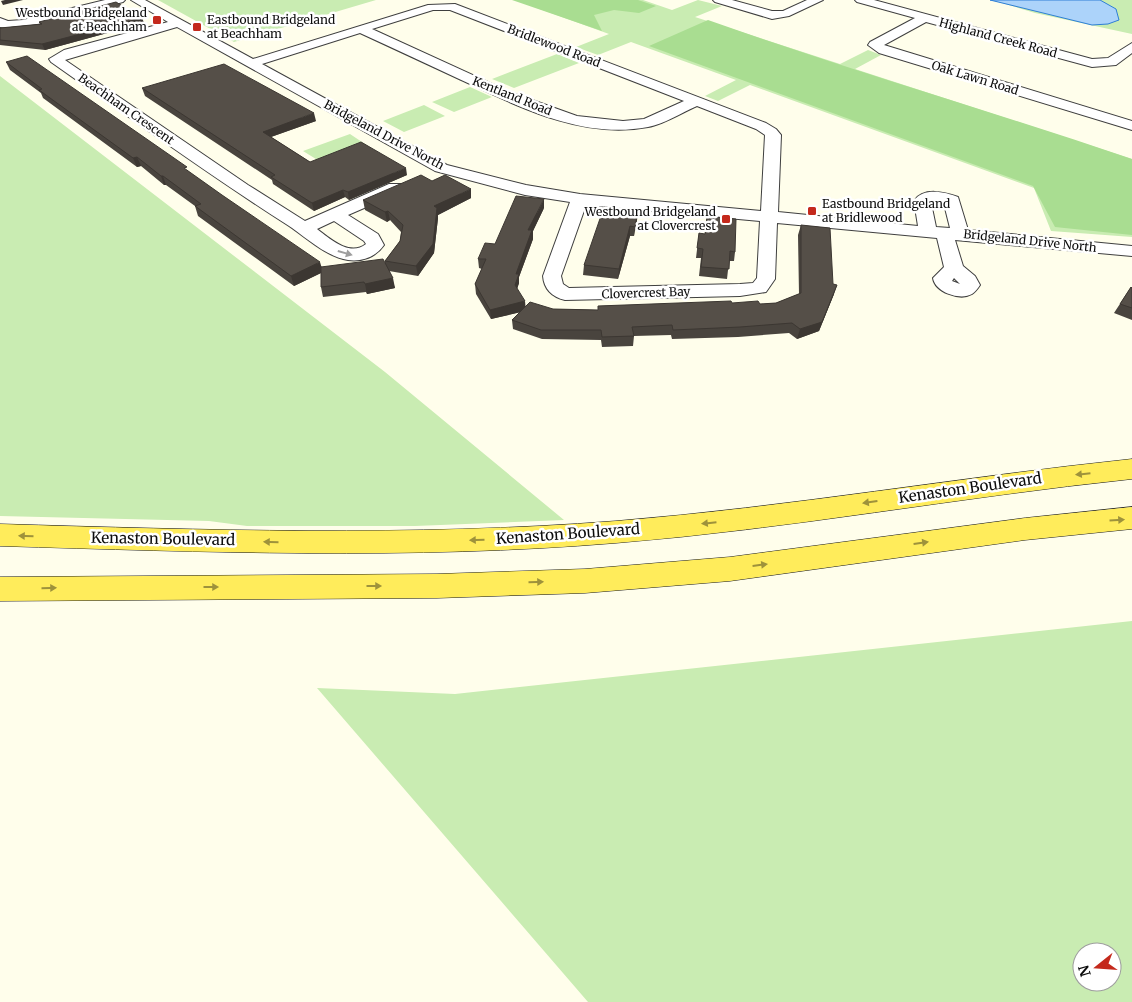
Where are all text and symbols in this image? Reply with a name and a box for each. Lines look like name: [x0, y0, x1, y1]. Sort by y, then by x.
place label: Westbound Bridgeland at Beachham: [15, 5, 147, 34]
place label: Eastbound Bridgeland at Beachham: [207, 12, 335, 41]
marker: Westbound Bridgeland at Beachham: [151, 14, 163, 26]
street label: Highland Creek Road: [937, 15, 1059, 61]
marker: Eastbound Bridgeland at Beachham: [191, 21, 203, 33]
street label: Bridlewood Road: [505, 21, 603, 70]
street label: Oak Lawn Road: [930, 57, 1020, 98]
street label: Beachham Crescent: [75, 70, 177, 148]
street label: Kentland Road: [470, 73, 554, 118]
street label: Bridgeland Drive North: [322, 96, 447, 173]
place label: Eastbound Bridgeland at Bridlewood: [822, 196, 950, 225]
place label: Westbound Bridgeland at Clovercrest: [584, 204, 716, 233]
marker: Eastbound Bridgeland at Bridlewood: [806, 205, 818, 217]
marker: Westbound Bridgeland at Clovercrest: [720, 213, 732, 225]
street label: Bridgeland Drive North: [963, 226, 1098, 255]
one-way arrow: [338, 249, 353, 257]
street label: Clovercrest Bay: [601, 283, 691, 302]
street label: Kenaston Boulevard: [897, 468, 1043, 507]
one-way arrow: [1075, 470, 1091, 478]
one-way arrow: [862, 498, 878, 506]
one-way arrow: [1110, 515, 1126, 523]
street label: Kenaston Boulevard: [495, 519, 641, 548]
one-way arrow: [701, 519, 717, 527]
street label: Kenaston Boulevard: [91, 528, 235, 549]
one-way arrow: [18, 531, 34, 539]
one-way arrow: [469, 536, 485, 544]
one-way arrow: [263, 538, 279, 546]
one-way arrow: [914, 538, 930, 546]
one-way arrow: [753, 561, 769, 569]
one-way arrow: [528, 578, 544, 586]
one-way arrow: [366, 582, 382, 590]
one-way arrow: [203, 583, 219, 591]
one-way arrow: [41, 584, 57, 592]
north arrow: [1072, 942, 1122, 992]
text: N: [1074, 963, 1095, 979]

